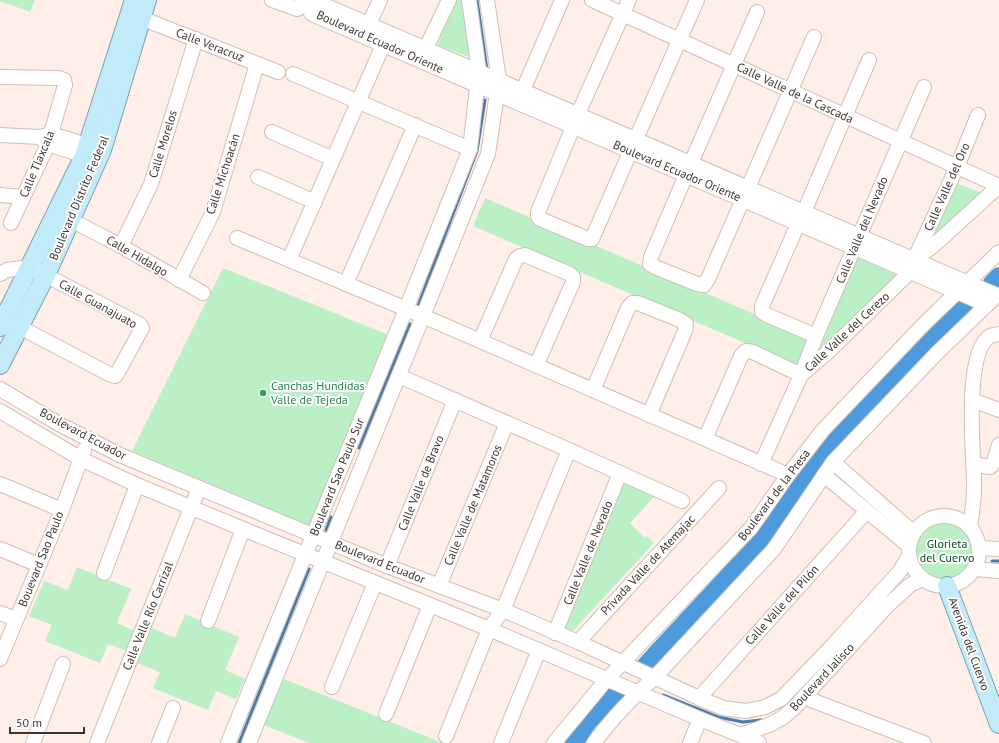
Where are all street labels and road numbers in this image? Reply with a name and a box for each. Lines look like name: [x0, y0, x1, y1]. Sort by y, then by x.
street label: Boulevard Ecuador Oriente: [314, 7, 446, 76]
street label: Calle Veracruz: [174, 25, 247, 64]
street label: Calle Valle de la Cascada: [735, 59, 856, 126]
street label: Calle Morelos: [145, 108, 180, 180]
street label: Calle Tlaxcala: [16, 128, 57, 200]
street label: Calle Michoacán: [202, 132, 243, 216]
street label: Boulevard Distrito Federal: [45, 133, 112, 262]
street label: Boulevard Ecuador Oriente: [611, 137, 743, 204]
street label: Calle Valle del Oro: [920, 140, 973, 233]
street label: Calle Valle del Nevado: [832, 174, 891, 286]
street label: Calle Hidalgo: [104, 232, 171, 279]
street label: Calle Guanajuato: [56, 276, 140, 331]
street label: Calle Valle del Cerezo: [801, 288, 892, 375]
street label: Boulevard Ecuador: [37, 404, 129, 463]
street label: Boulevard Sao Paulo Sur: [306, 416, 367, 538]
street label: Calle Valle de Bravo: [394, 433, 447, 533]
street label: Calle Valle de Matamoros: [440, 442, 505, 568]
street label: Boulevard de la Presa: [734, 446, 813, 543]
street label: Calle Valle de Nevado: [560, 498, 615, 607]
street label: Bouevard Sao Paulo: [15, 509, 67, 609]
street label: Privada Valle de Atemajac: [597, 511, 698, 618]
street label: Boulevard Ecuador: [333, 537, 427, 586]
street label: Calle Valle Río Carrizal: [119, 559, 176, 672]
street label: Calle Valle del Pilón: [742, 561, 822, 648]
street label: Avenida del Cuervo: [946, 595, 993, 693]
street label: Boulevard Jalisco: [786, 640, 857, 714]

